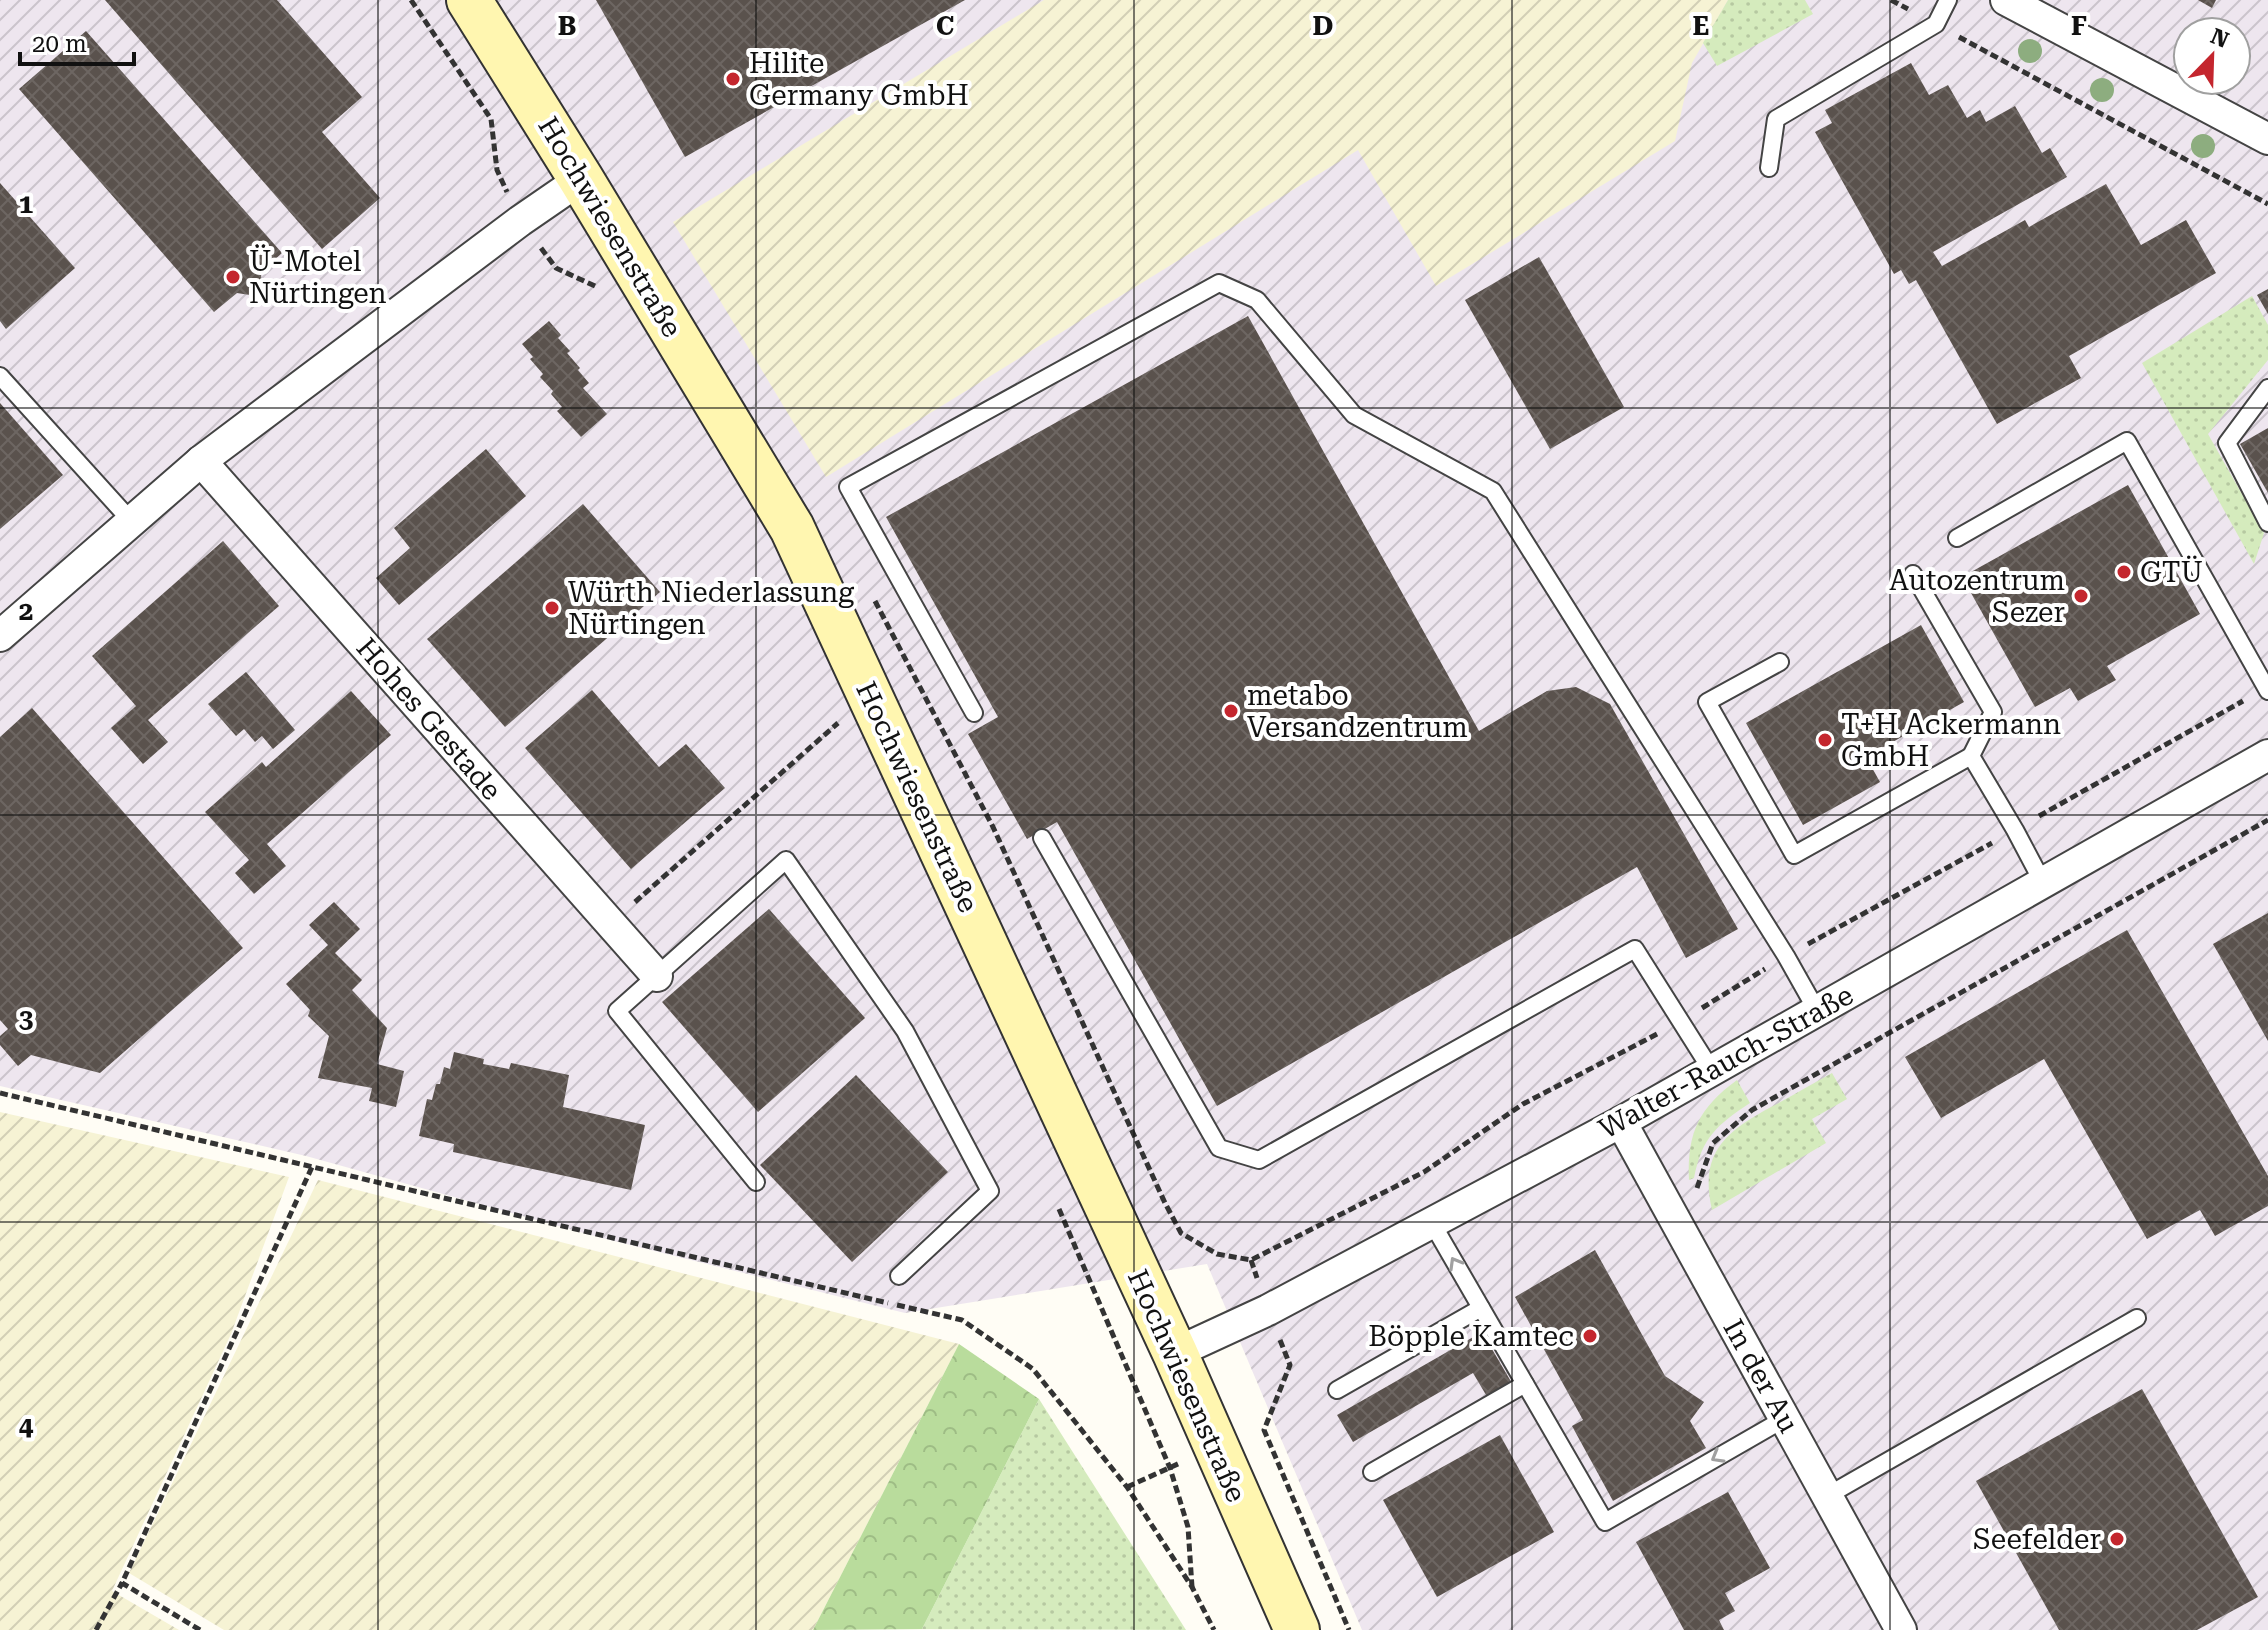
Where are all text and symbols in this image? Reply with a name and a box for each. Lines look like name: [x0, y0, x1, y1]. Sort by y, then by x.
text: B: [558, 11, 576, 41]
text: C: [936, 11, 954, 41]
text: D: [1313, 11, 1333, 41]
text: E: [1693, 11, 1709, 41]
text: F: [2071, 11, 2087, 41]
scale bar: [20, 16, 134, 66]
north arrow: [2172, 16, 2252, 96]
text: N: [2207, 23, 2232, 53]
text: 20 m: [32, 30, 87, 58]
place label: Hilite Germany GmbH: [749, 47, 969, 112]
marker: Hilite Germany GmbH: [724, 70, 742, 88]
street label: Hochwiesenstraße: [531, 111, 689, 343]
text: 1: [19, 189, 33, 219]
place label: Ü-Motel Nürtingen: [249, 244, 387, 310]
marker: Ü-Motel Nürtingen: [224, 268, 242, 286]
place label: GTÜ: [2140, 555, 2203, 589]
marker: GTÜ: [2115, 563, 2133, 581]
place label: Autozentrum Sezer: [1889, 564, 2065, 629]
place label: Würth Niederlassung Nürtingen: [568, 576, 854, 641]
marker: Autozentrum Sezer: [2072, 587, 2090, 605]
text: 2: [19, 596, 33, 626]
marker: Würth Niederlassung Nürtingen: [543, 599, 561, 617]
street label: Hohes Gestade: [350, 631, 508, 807]
street label: Hochwiesenstraße: [849, 676, 985, 918]
place label: metabo Versandzentrum: [1247, 679, 1468, 744]
marker: metabo Versandzentrum: [1222, 702, 1240, 720]
place label: T+H Ackermann GmbH: [1841, 708, 2061, 773]
marker: T+H Ackermann GmbH: [1816, 731, 1834, 749]
street label: Walter-Rauch-Straße: [1593, 978, 1859, 1146]
text: 3: [19, 1004, 33, 1034]
one-way arrow: [1449, 1257, 1465, 1272]
street label: Hochwiesenstraße: [1121, 1265, 1253, 1507]
street label: In der Au: [1716, 1314, 1806, 1438]
place label: Böpple Kamtec: [1368, 1320, 1574, 1353]
marker: Böpple Kamtec: [1581, 1327, 1599, 1345]
text: 4: [19, 1411, 34, 1441]
one-way arrow: [1711, 1447, 1725, 1463]
place label: Seefelder: [1973, 1523, 2101, 1556]
marker: Seefelder: [2108, 1530, 2126, 1548]

